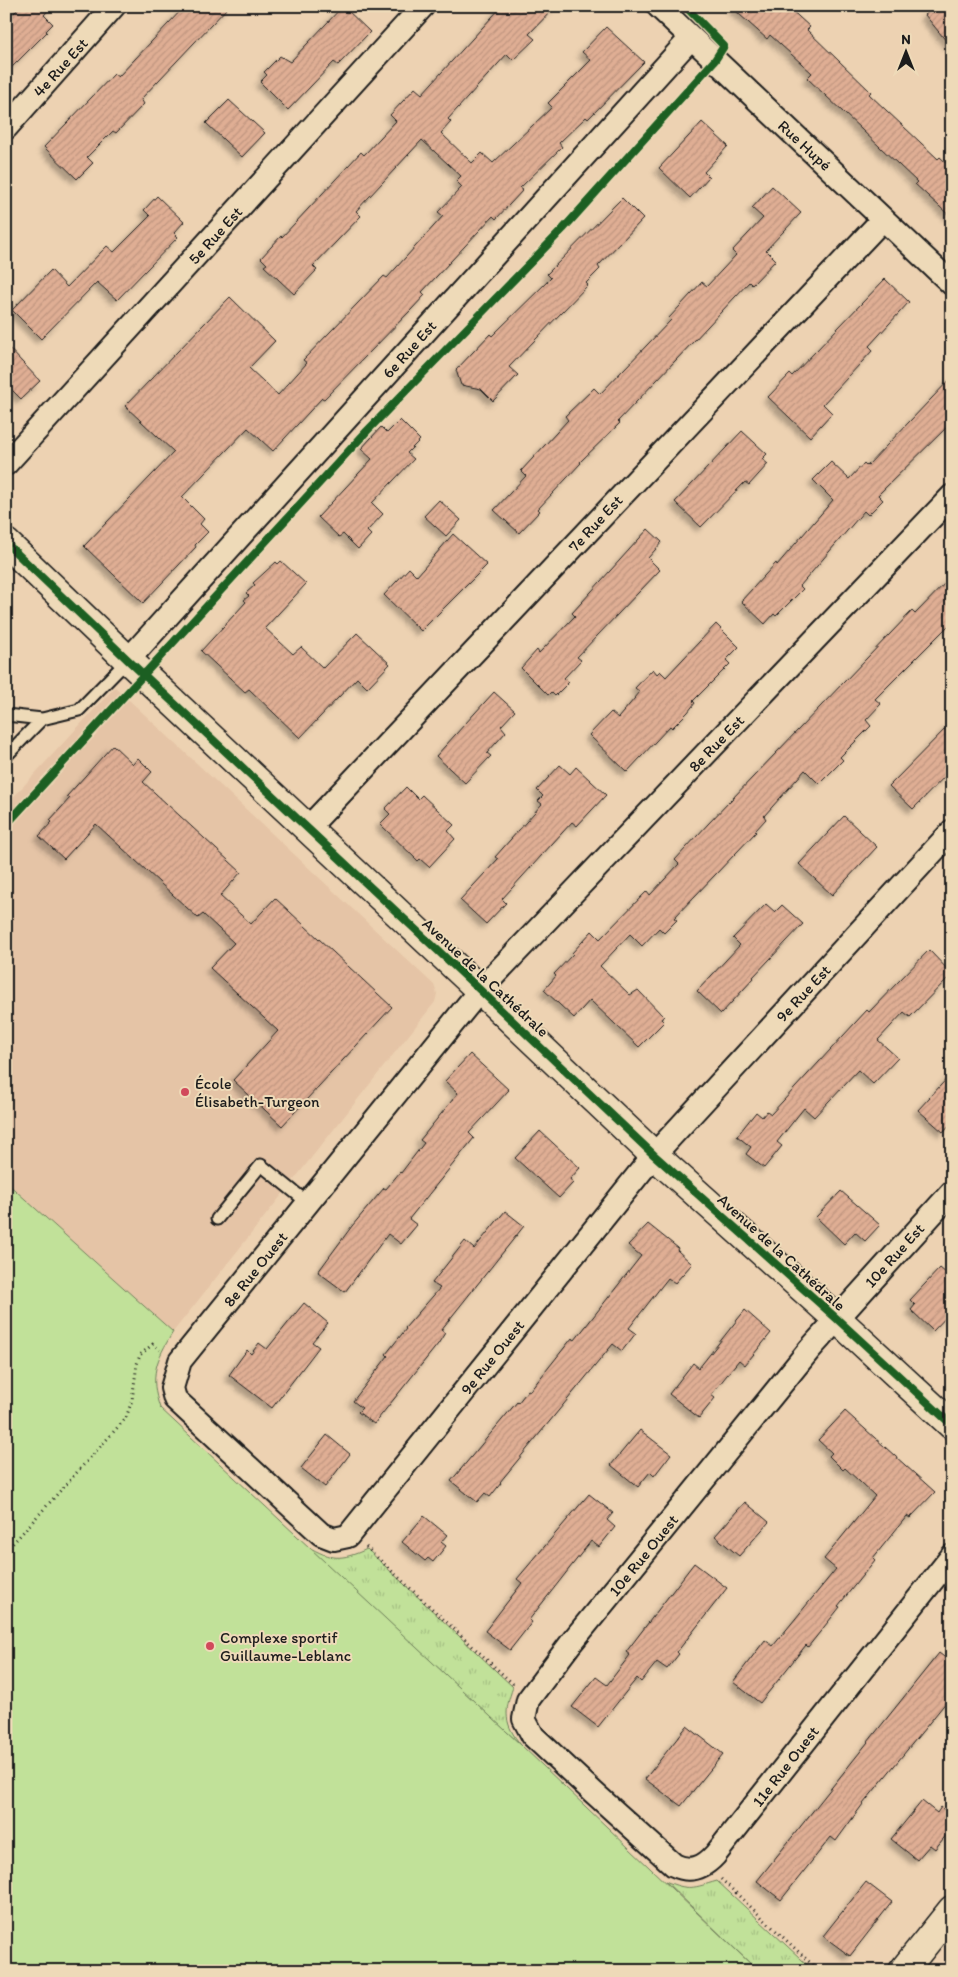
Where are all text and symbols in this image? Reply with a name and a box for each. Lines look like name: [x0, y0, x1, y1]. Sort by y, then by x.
north arrow: [880, 28, 930, 78]
text: N: [901, 31, 911, 48]
street label: 4e Rue Est: [29, 34, 92, 101]
street label: Rue Hupé: [774, 116, 835, 175]
street label: 5e Rue Est: [184, 202, 246, 268]
street label: 6e Rue Est: [378, 316, 440, 382]
street label: 7e Rue Est: [564, 491, 626, 556]
street label: 8e Rue Est: [685, 711, 748, 776]
street label: Avenue de la Cathédrale: [419, 914, 553, 1041]
street label: 9e Rue Est: [772, 961, 835, 1026]
place label: École Élisabeth-Turgeon: [195, 1074, 320, 1111]
marker: École Élisabeth-Turgeon: [179, 1086, 191, 1098]
street label: Avenue de la Cathédrale: [714, 1190, 850, 1315]
street label: 10e Rue Est: [860, 1219, 928, 1291]
street label: 8e Rue Ouest: [219, 1228, 291, 1311]
street label: 9e Rue Ouest: [457, 1316, 528, 1398]
street label: 10e Rue Ouest: [605, 1511, 682, 1600]
place label: Complexe sportif Guillaume-Leblanc: [220, 1628, 351, 1665]
marker: Complexe sportif Guillaume-Leblanc: [204, 1640, 216, 1652]
street label: 11e Rue Ouest: [748, 1722, 823, 1810]

